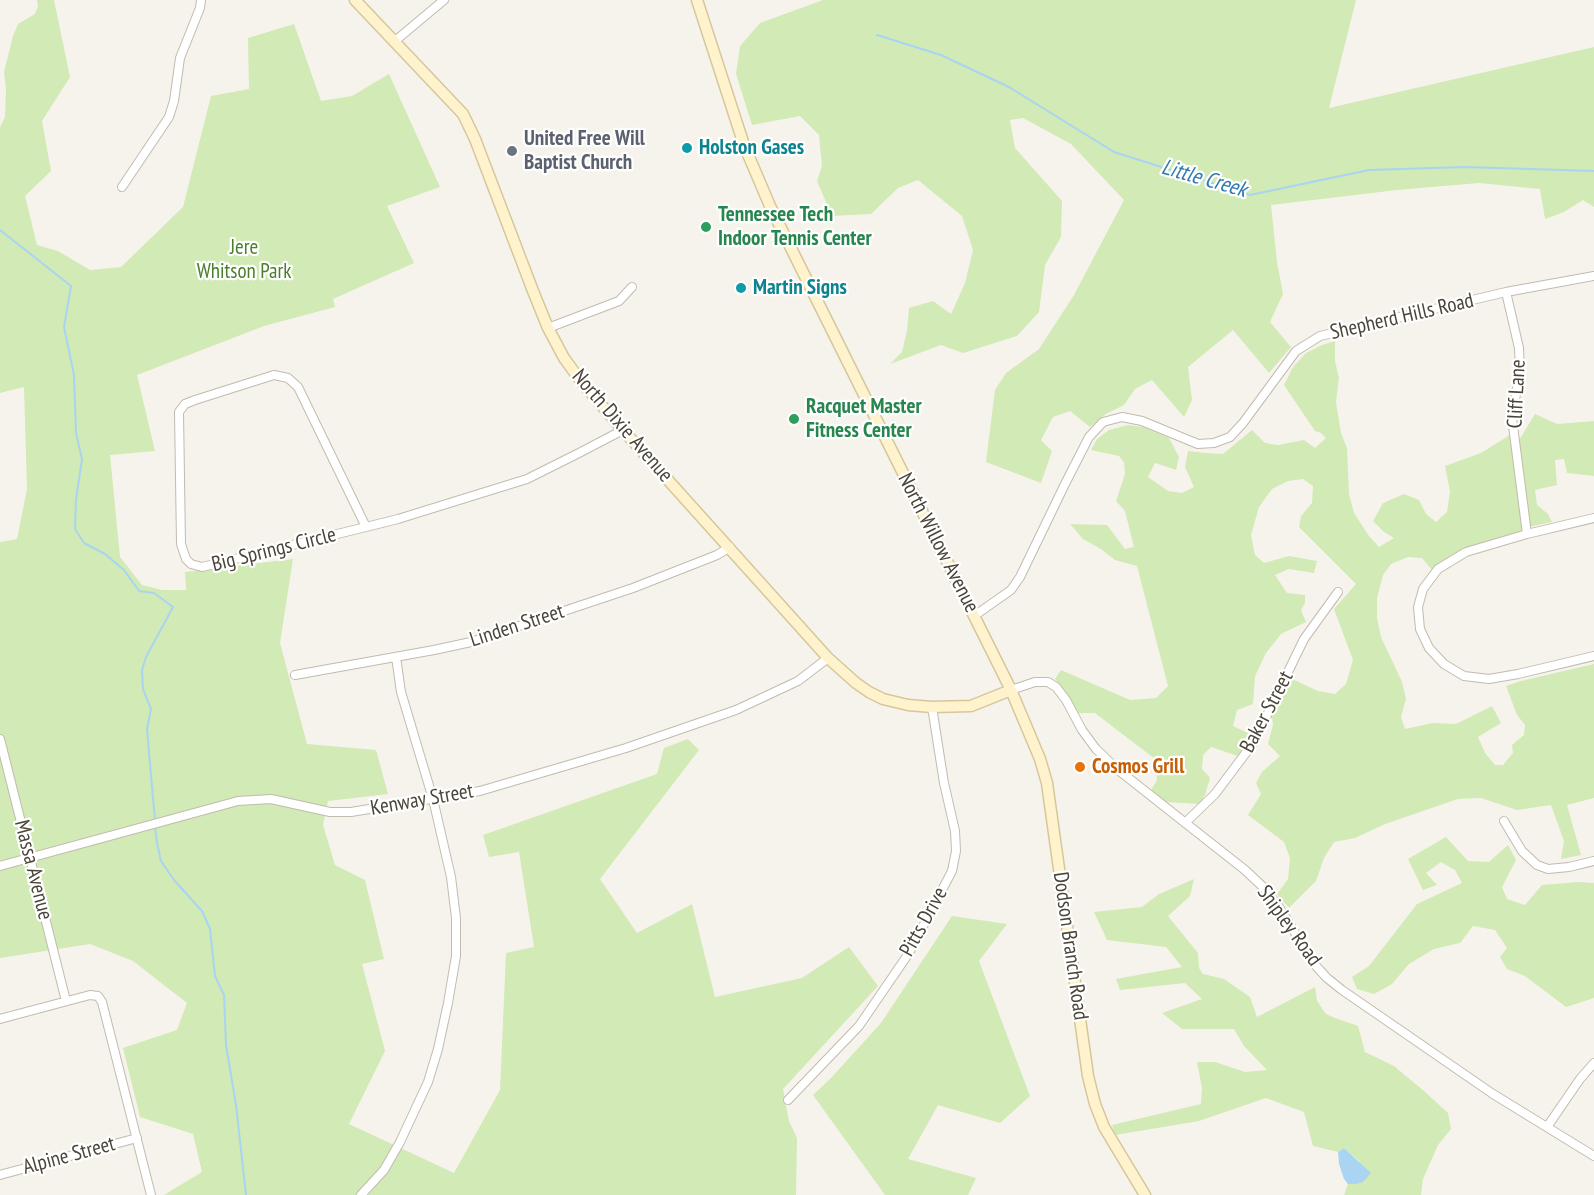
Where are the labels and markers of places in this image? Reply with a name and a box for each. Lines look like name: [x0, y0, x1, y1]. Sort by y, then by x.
place label: United Free Will Baptist Church: [524, 126, 645, 176]
place label: Holston Gases: [699, 135, 804, 161]
marker: Holston Gases: [680, 141, 694, 155]
marker: United Free Will Baptist Church: [505, 144, 519, 158]
place label: Tennessee Tech Indoor Tennis Center: [718, 202, 872, 252]
marker: Tennessee Tech Indoor Tennis Center: [699, 220, 713, 234]
place label: Martin Signs: [753, 275, 847, 301]
marker: Martin Signs: [734, 281, 748, 295]
place label: Racquet Master Fitness Center: [806, 394, 922, 444]
marker: Racquet Master Fitness Center: [787, 412, 801, 426]
place label: Cosmos Grill: [1092, 754, 1184, 780]
marker: Cosmos Grill: [1073, 760, 1087, 774]

